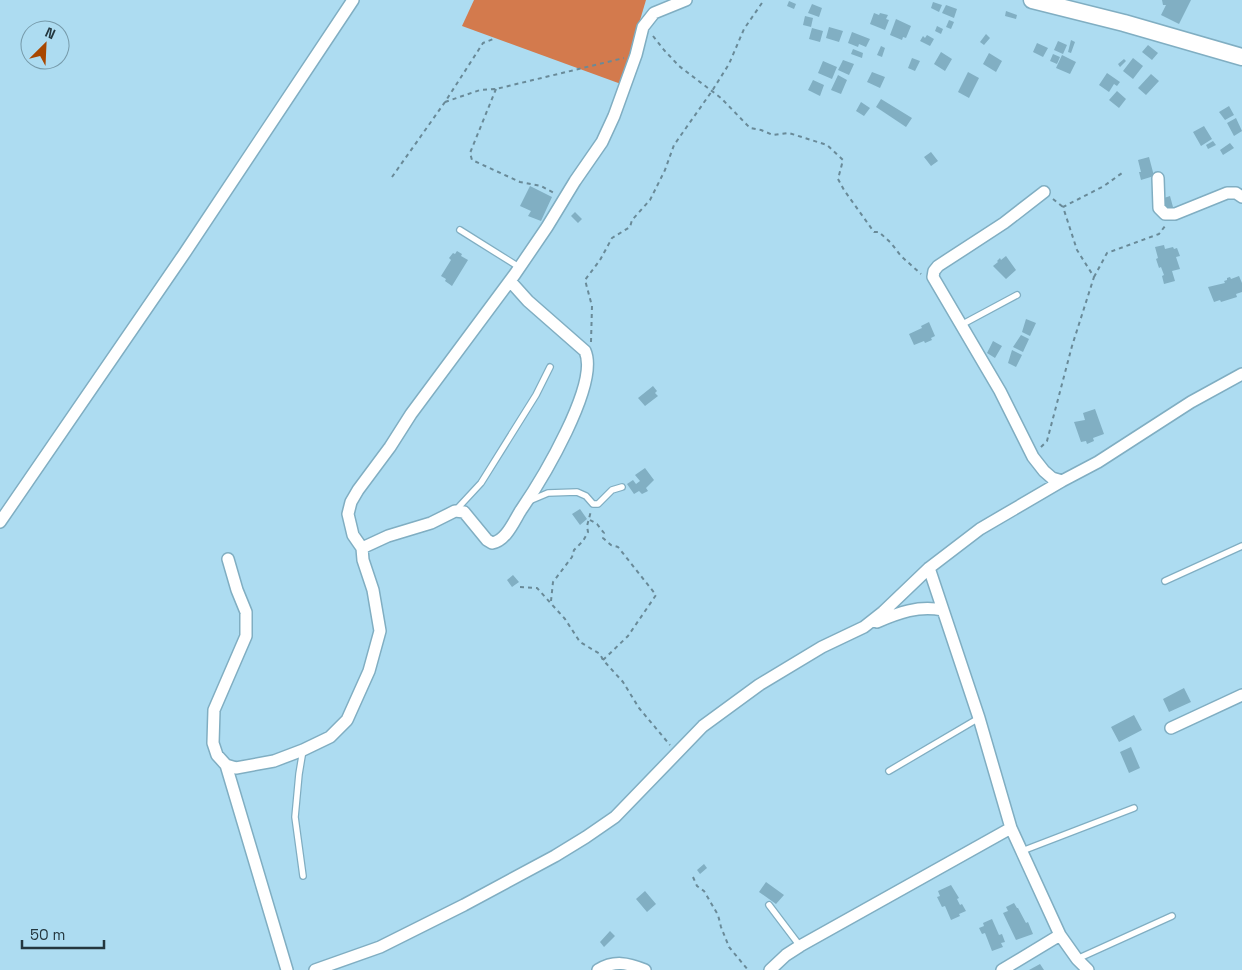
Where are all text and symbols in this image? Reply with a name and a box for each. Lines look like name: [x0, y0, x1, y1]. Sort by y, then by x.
north arrow: [20, 20, 70, 70]
text: N: [42, 23, 58, 43]
scale bar: [22, 918, 105, 950]
text: 50 m: [30, 925, 65, 944]

